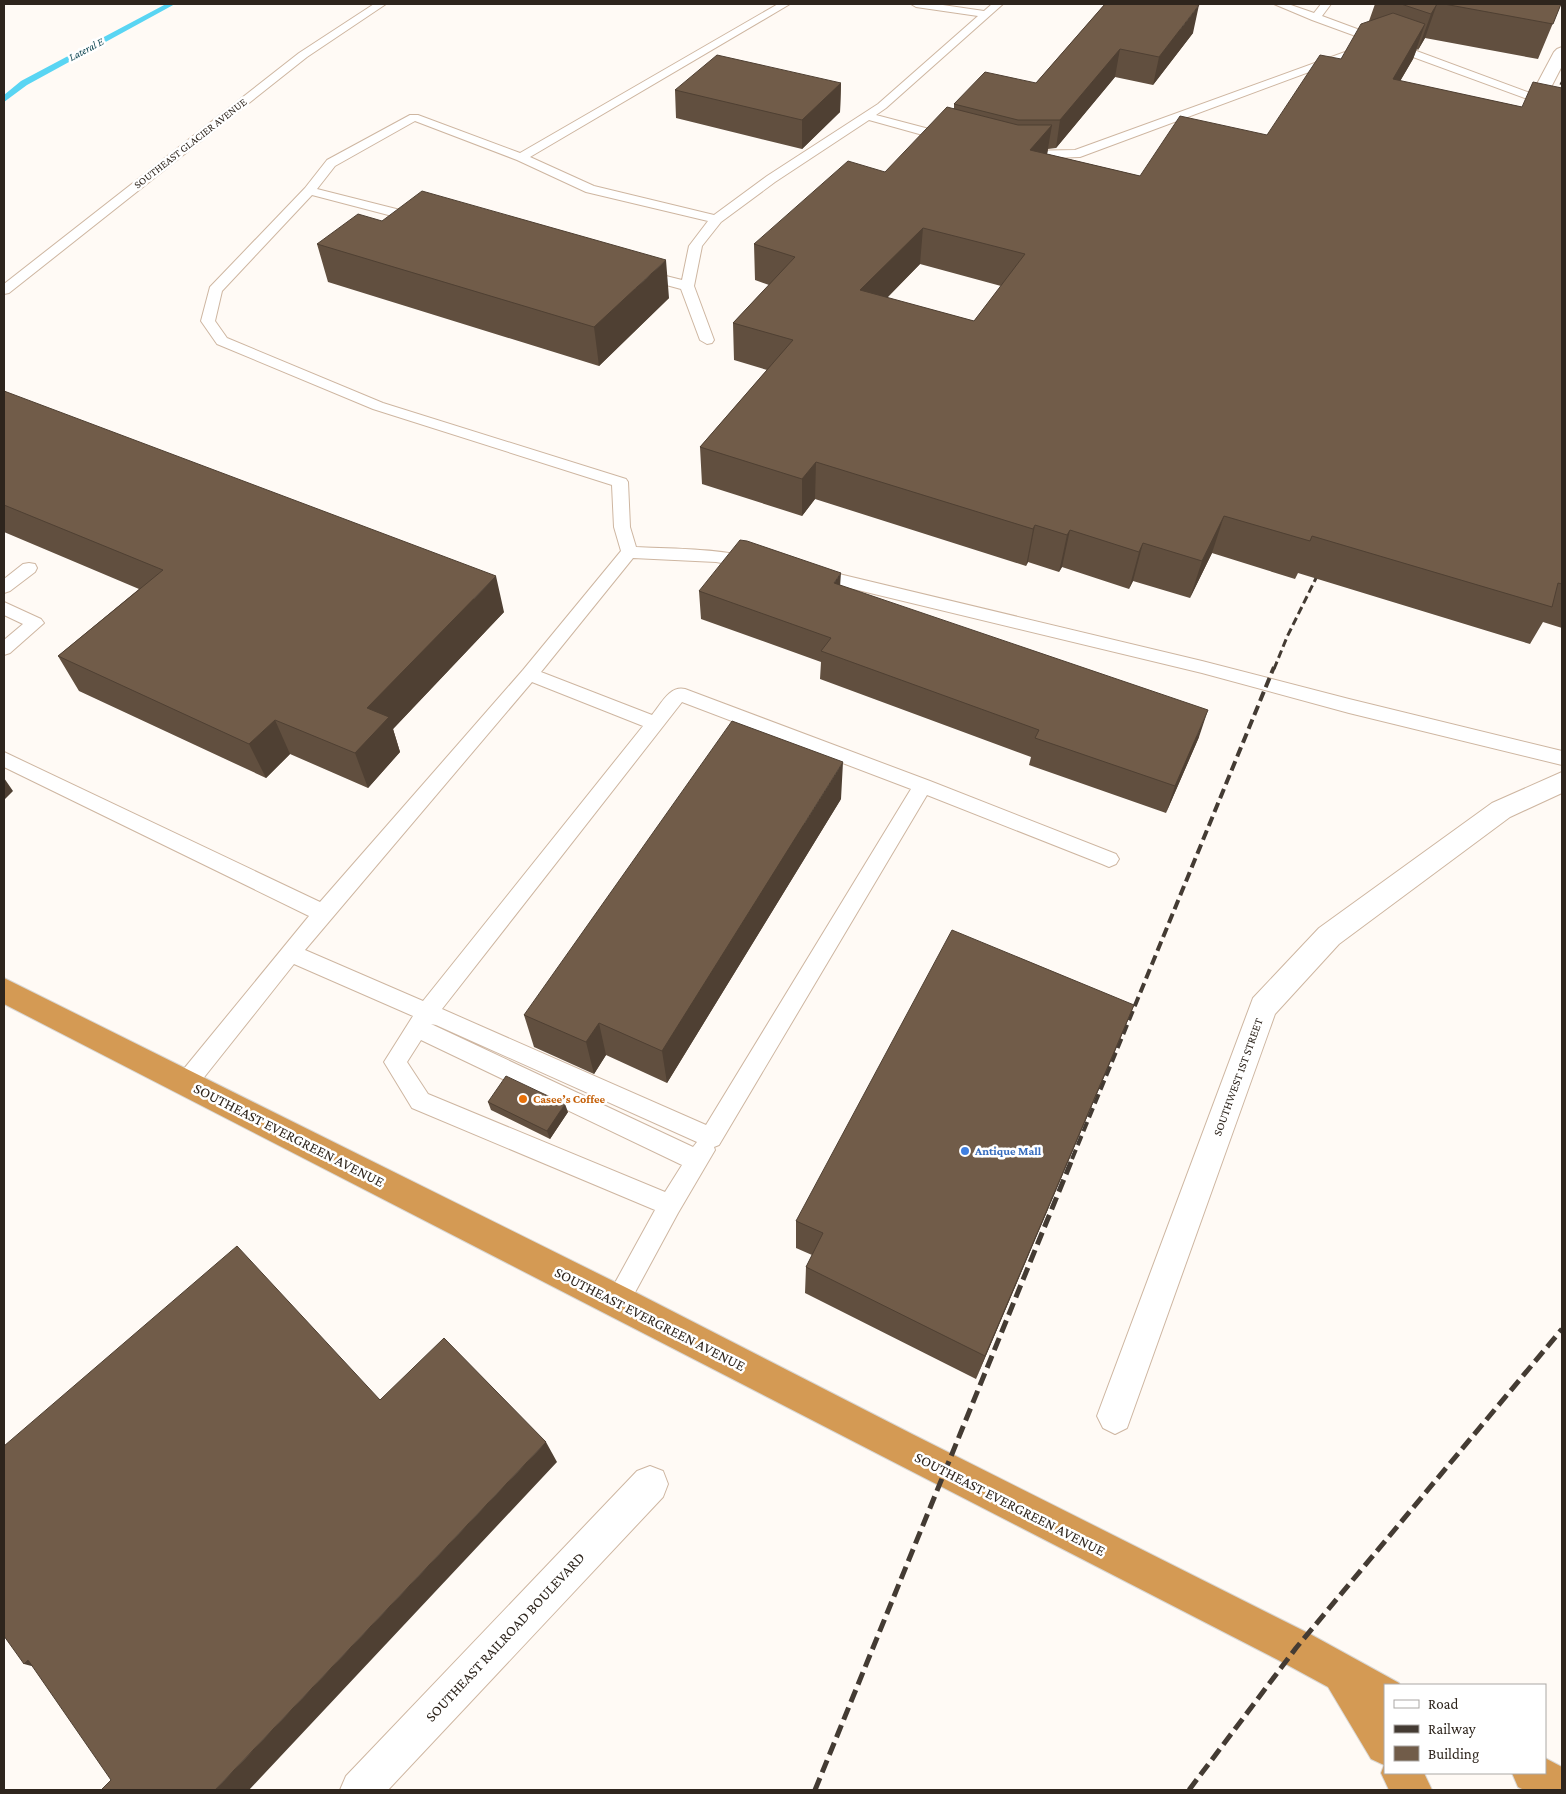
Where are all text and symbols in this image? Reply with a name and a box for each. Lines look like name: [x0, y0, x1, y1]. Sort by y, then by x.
water label: Lateral E: [67, 35, 105, 63]
street label: SOUTHEAST GLACIER AVENUE: [131, 95, 249, 191]
street label: SOUTHWEST 1ST STREET: [1210, 1016, 1266, 1138]
street label: SOUTHEAST EVERGREEN AVENUE: [191, 1080, 387, 1190]
place label: Casee’s Coffee: [533, 1092, 606, 1106]
marker: Casee’s Coffee: [517, 1093, 529, 1105]
place label: Antique Mall: [974, 1144, 1042, 1158]
marker: Antique Mall: [959, 1145, 971, 1157]
street label: SOUTHEAST EVERGREEN AVENUE: [552, 1264, 748, 1374]
street label: SOUTHEAST EVERGREEN AVENUE: [912, 1449, 1108, 1559]
street label: SOUTHEAST RAILROAD BOULEVARD: [422, 1549, 588, 1725]
legend: [1384, 1684, 1546, 1774]
text: Road: [1428, 1696, 1459, 1712]
text: Railway: [1428, 1721, 1476, 1738]
text: Building: [1428, 1746, 1479, 1763]

